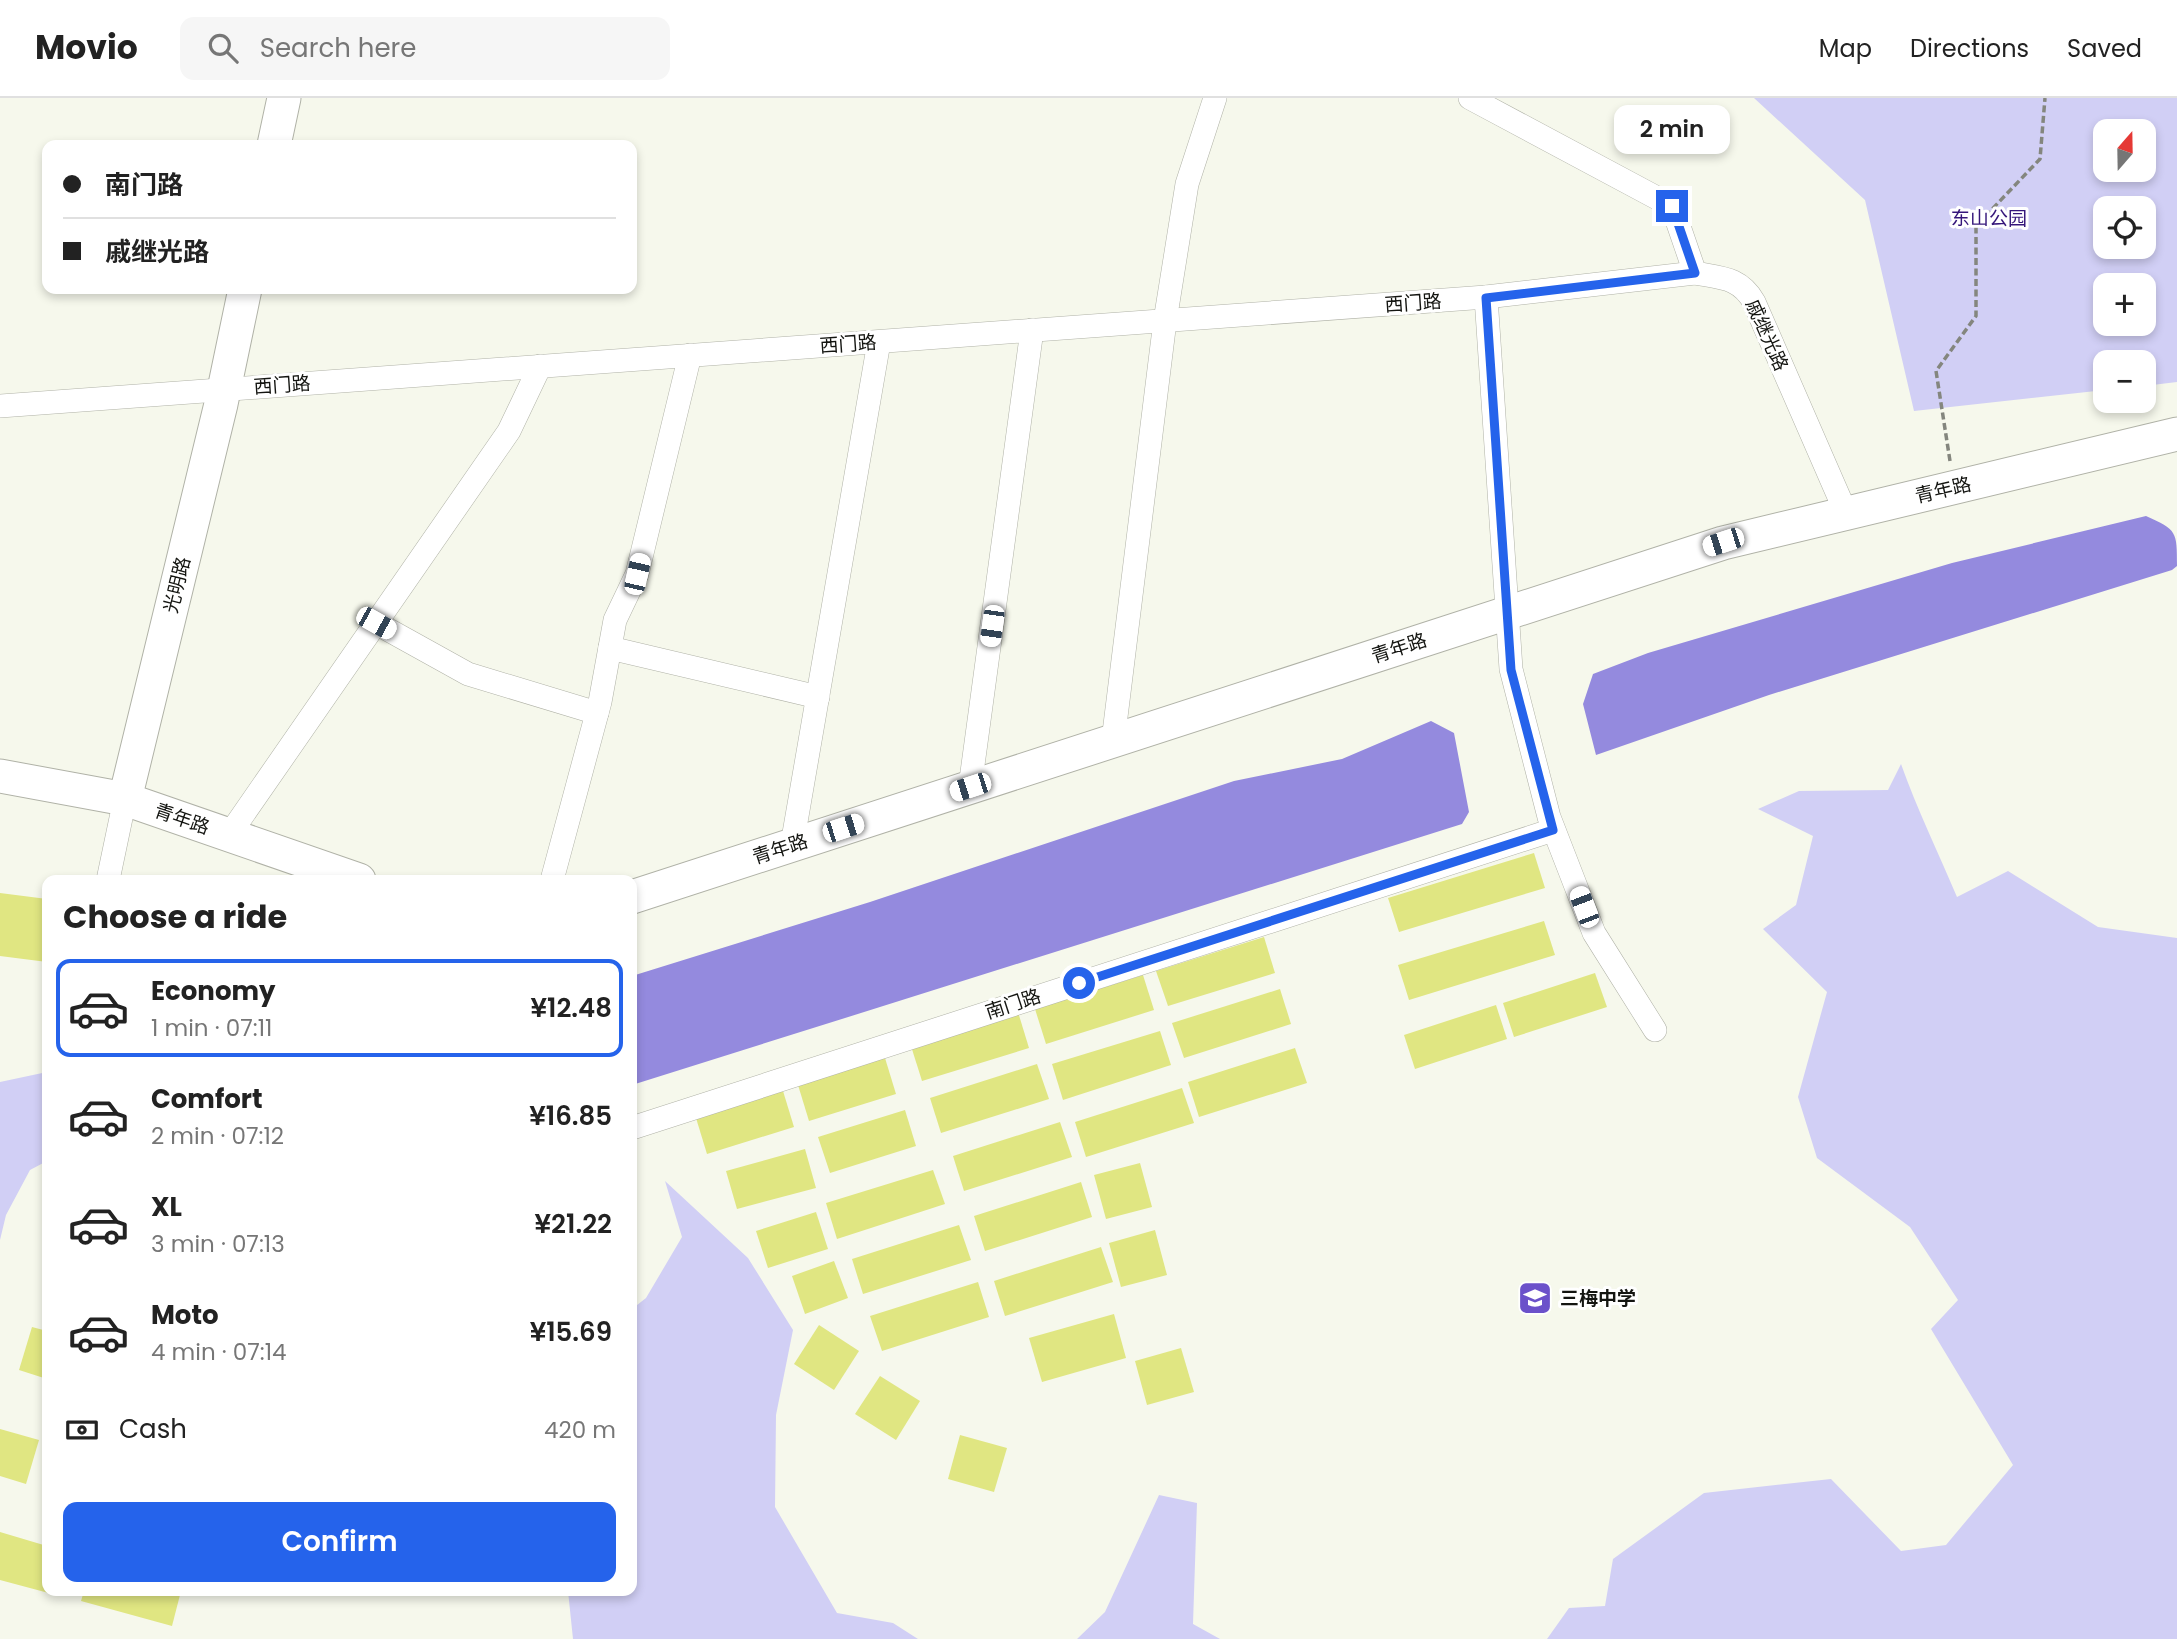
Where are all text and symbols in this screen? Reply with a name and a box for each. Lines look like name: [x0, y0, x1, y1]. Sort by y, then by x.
search box: [180, 17, 670, 80]
text: Movio: [35, 24, 138, 71]
icon: search: [204, 29, 242, 67]
text: Search here: [260, 30, 416, 66]
text: Map: [1819, 32, 1872, 65]
text: Directions: [1910, 32, 2029, 65]
text: Saved: [2067, 32, 2142, 65]
callout: 2 min: [1614, 105, 1730, 154]
text: 2 min: [1640, 113, 1704, 145]
north arrow: [2093, 119, 2156, 182]
map controls: [2093, 119, 2156, 413]
text: 南门路: [105, 167, 183, 203]
route end: [1656, 190, 1688, 222]
button: locate: [2093, 196, 2156, 259]
park label: 东山公园: [1951, 205, 2027, 232]
text: 戚继光路: [105, 234, 209, 270]
button: +: [2093, 273, 2156, 336]
street label: 西门路: [1384, 288, 1442, 318]
street label: 戚继光路: [1739, 295, 1795, 375]
street label: 西门路: [819, 329, 877, 359]
button: −: [2093, 350, 2156, 413]
street label: 西门路: [253, 370, 311, 400]
street label: 青年路: [1912, 470, 1974, 510]
car: [1700, 526, 1747, 558]
car: [623, 551, 652, 597]
street label: 光明路: [157, 554, 197, 616]
car: [353, 604, 400, 642]
car: [979, 604, 1006, 648]
street label: 青年路: [1368, 626, 1430, 670]
car: [947, 771, 994, 803]
street label: 青年路: [151, 797, 213, 841]
car: [820, 812, 867, 844]
street label: 青年路: [749, 827, 811, 871]
car: [1567, 884, 1602, 930]
text: Choose a ride: [63, 894, 287, 939]
route start: [1063, 967, 1095, 999]
text: Economy: [151, 973, 275, 1009]
icon: car: [67, 977, 130, 1040]
street label: 南门路: [982, 982, 1044, 1026]
text: ¥12.48: [530, 990, 612, 1026]
text: 1 min · 07:11: [151, 1012, 272, 1044]
text: Comfort: [151, 1081, 263, 1117]
icon: car: [67, 1085, 130, 1148]
text: ¥16.85: [529, 1098, 612, 1134]
text: 2 min · 07:12: [151, 1120, 284, 1152]
text: XL: [151, 1189, 182, 1225]
icon: car: [67, 1193, 130, 1256]
text: ¥21.22: [535, 1206, 612, 1242]
text: 3 min · 07:13: [151, 1228, 285, 1260]
school or university icon: 三梅中学: [1516, 1279, 1554, 1317]
place label: 三梅中学: [1560, 1285, 1636, 1312]
text: Moto: [151, 1297, 219, 1333]
icon: car: [67, 1301, 130, 1364]
text: ¥15.69: [530, 1314, 612, 1350]
text: 4 min · 07:14: [151, 1336, 287, 1368]
icon: cash: [63, 1411, 101, 1449]
text: Cash: [119, 1411, 187, 1447]
text: 420 m: [544, 1414, 616, 1446]
button: Confirm: [63, 1502, 616, 1582]

